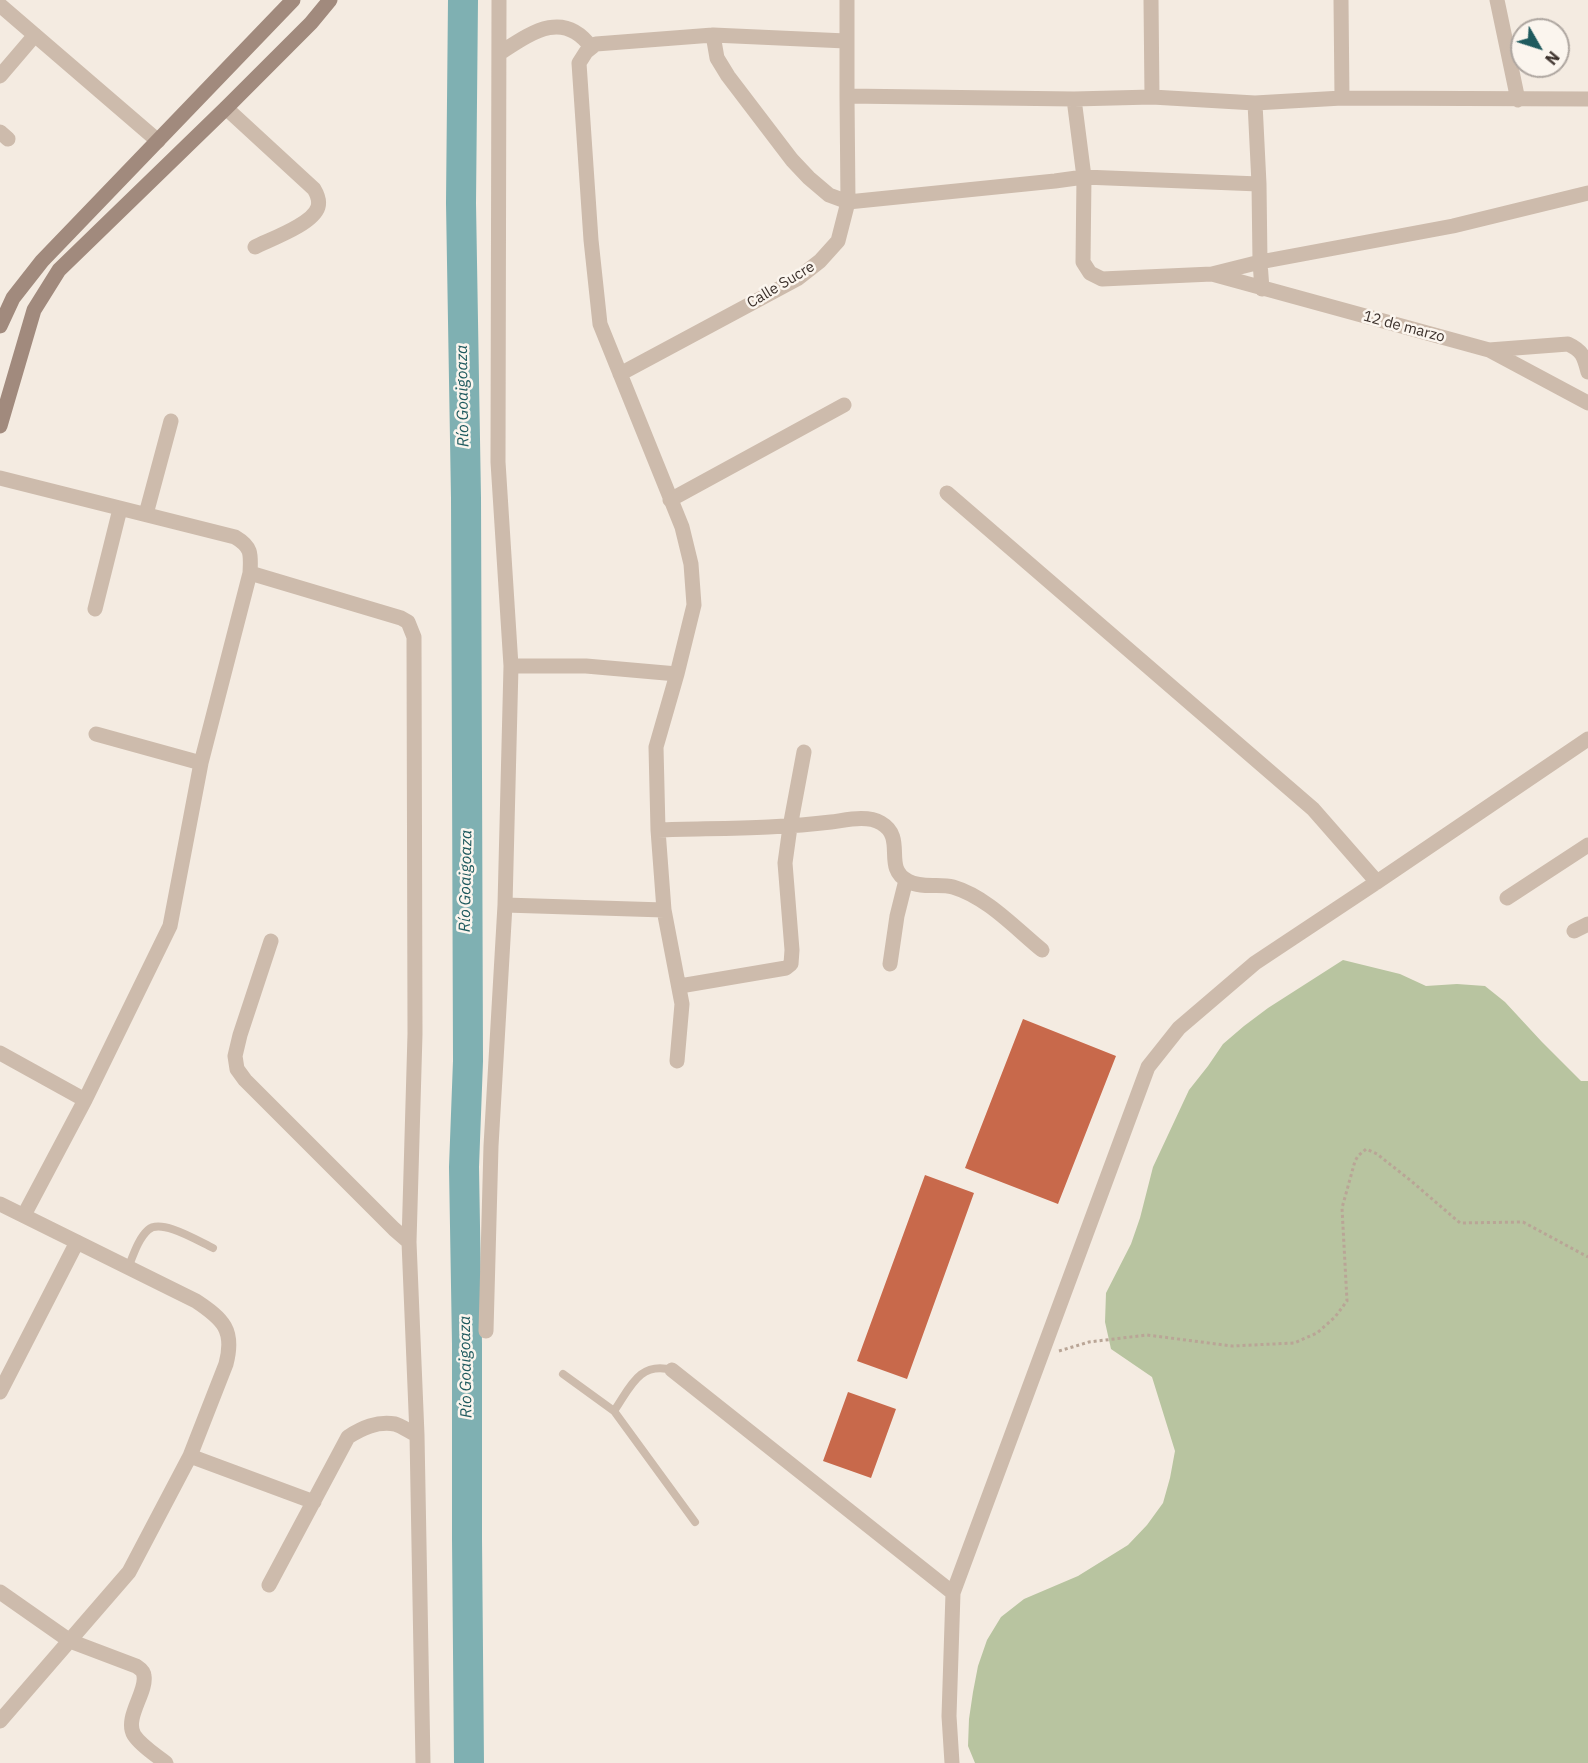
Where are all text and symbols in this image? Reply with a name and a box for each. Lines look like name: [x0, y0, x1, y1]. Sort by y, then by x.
north arrow: [1510, 18, 1570, 78]
text: N: [1541, 47, 1564, 69]
street label: Calle Sucre: [744, 258, 818, 312]
street label: 12 de marzo: [1361, 307, 1447, 347]
water label: Río Goaigoaza: [453, 345, 473, 447]
water label: Río Goaigoaza: [456, 830, 476, 932]
water label: Río Goaigoaza: [456, 1316, 476, 1418]

